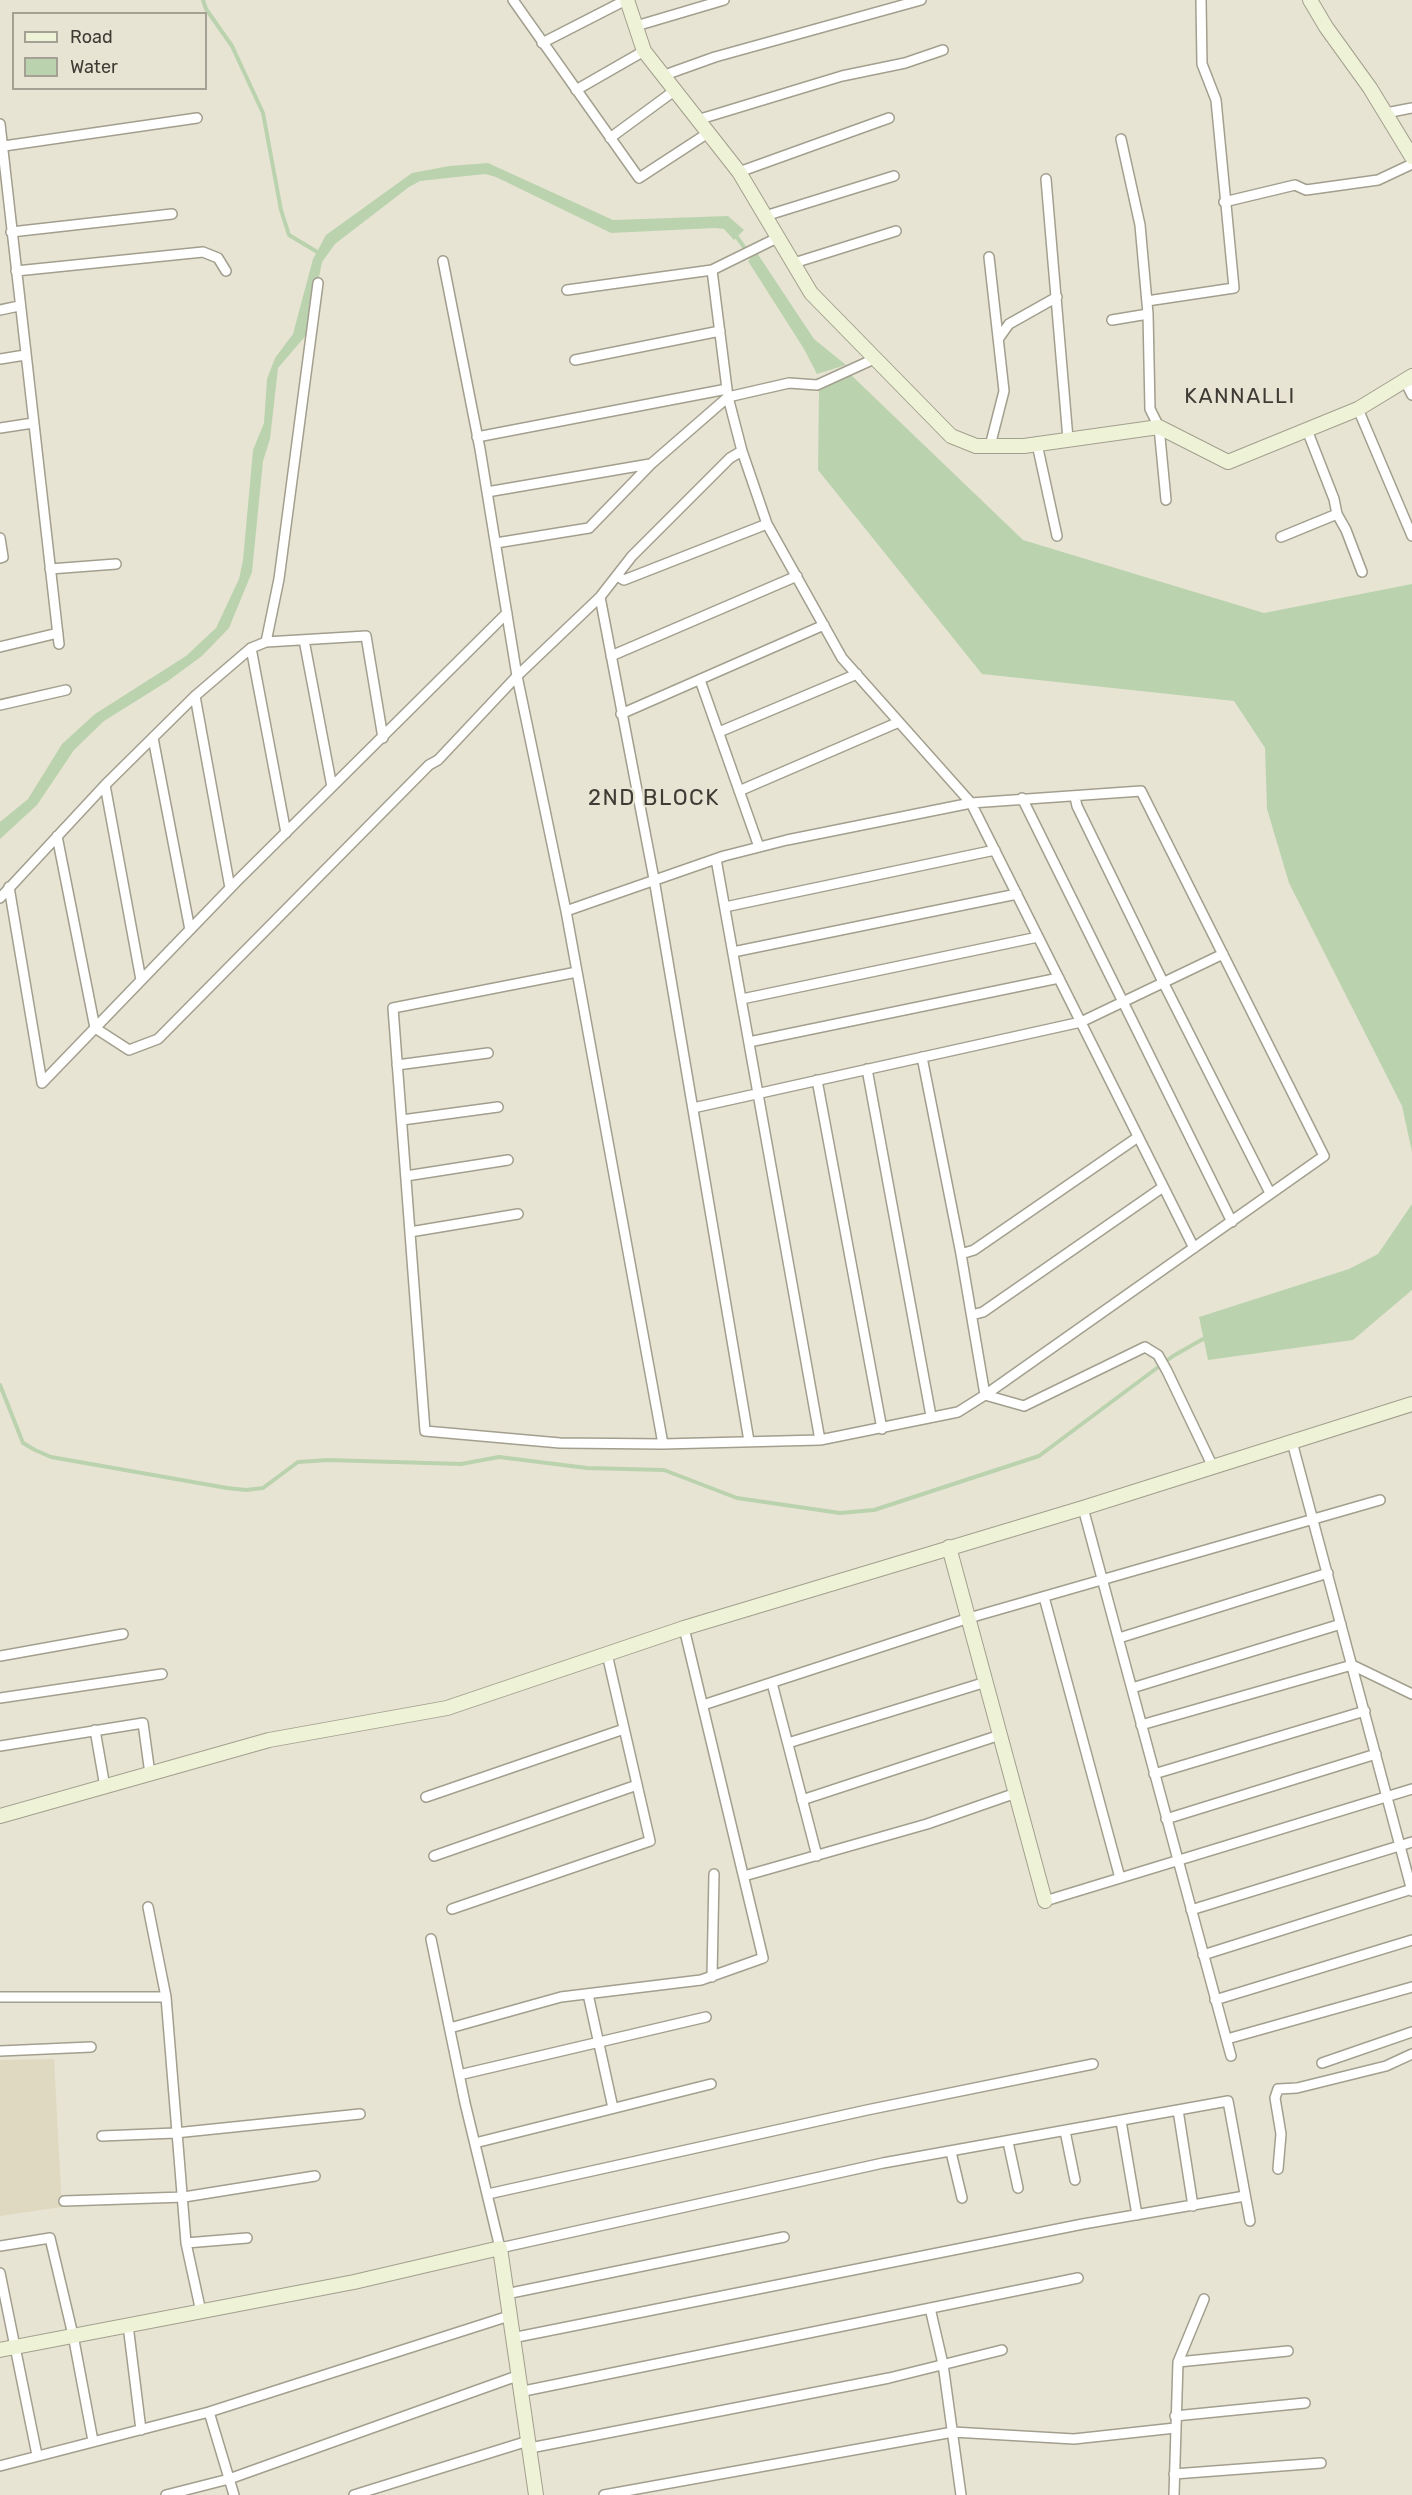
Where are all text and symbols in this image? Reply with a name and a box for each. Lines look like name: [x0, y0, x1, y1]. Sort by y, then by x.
legend: [12, 12, 207, 90]
text: Road: [70, 26, 113, 48]
text: Water: [70, 56, 118, 78]
district label: KANNALLI: [1184, 384, 1296, 410]
district label: 2ND BLOCK: [588, 786, 720, 812]

